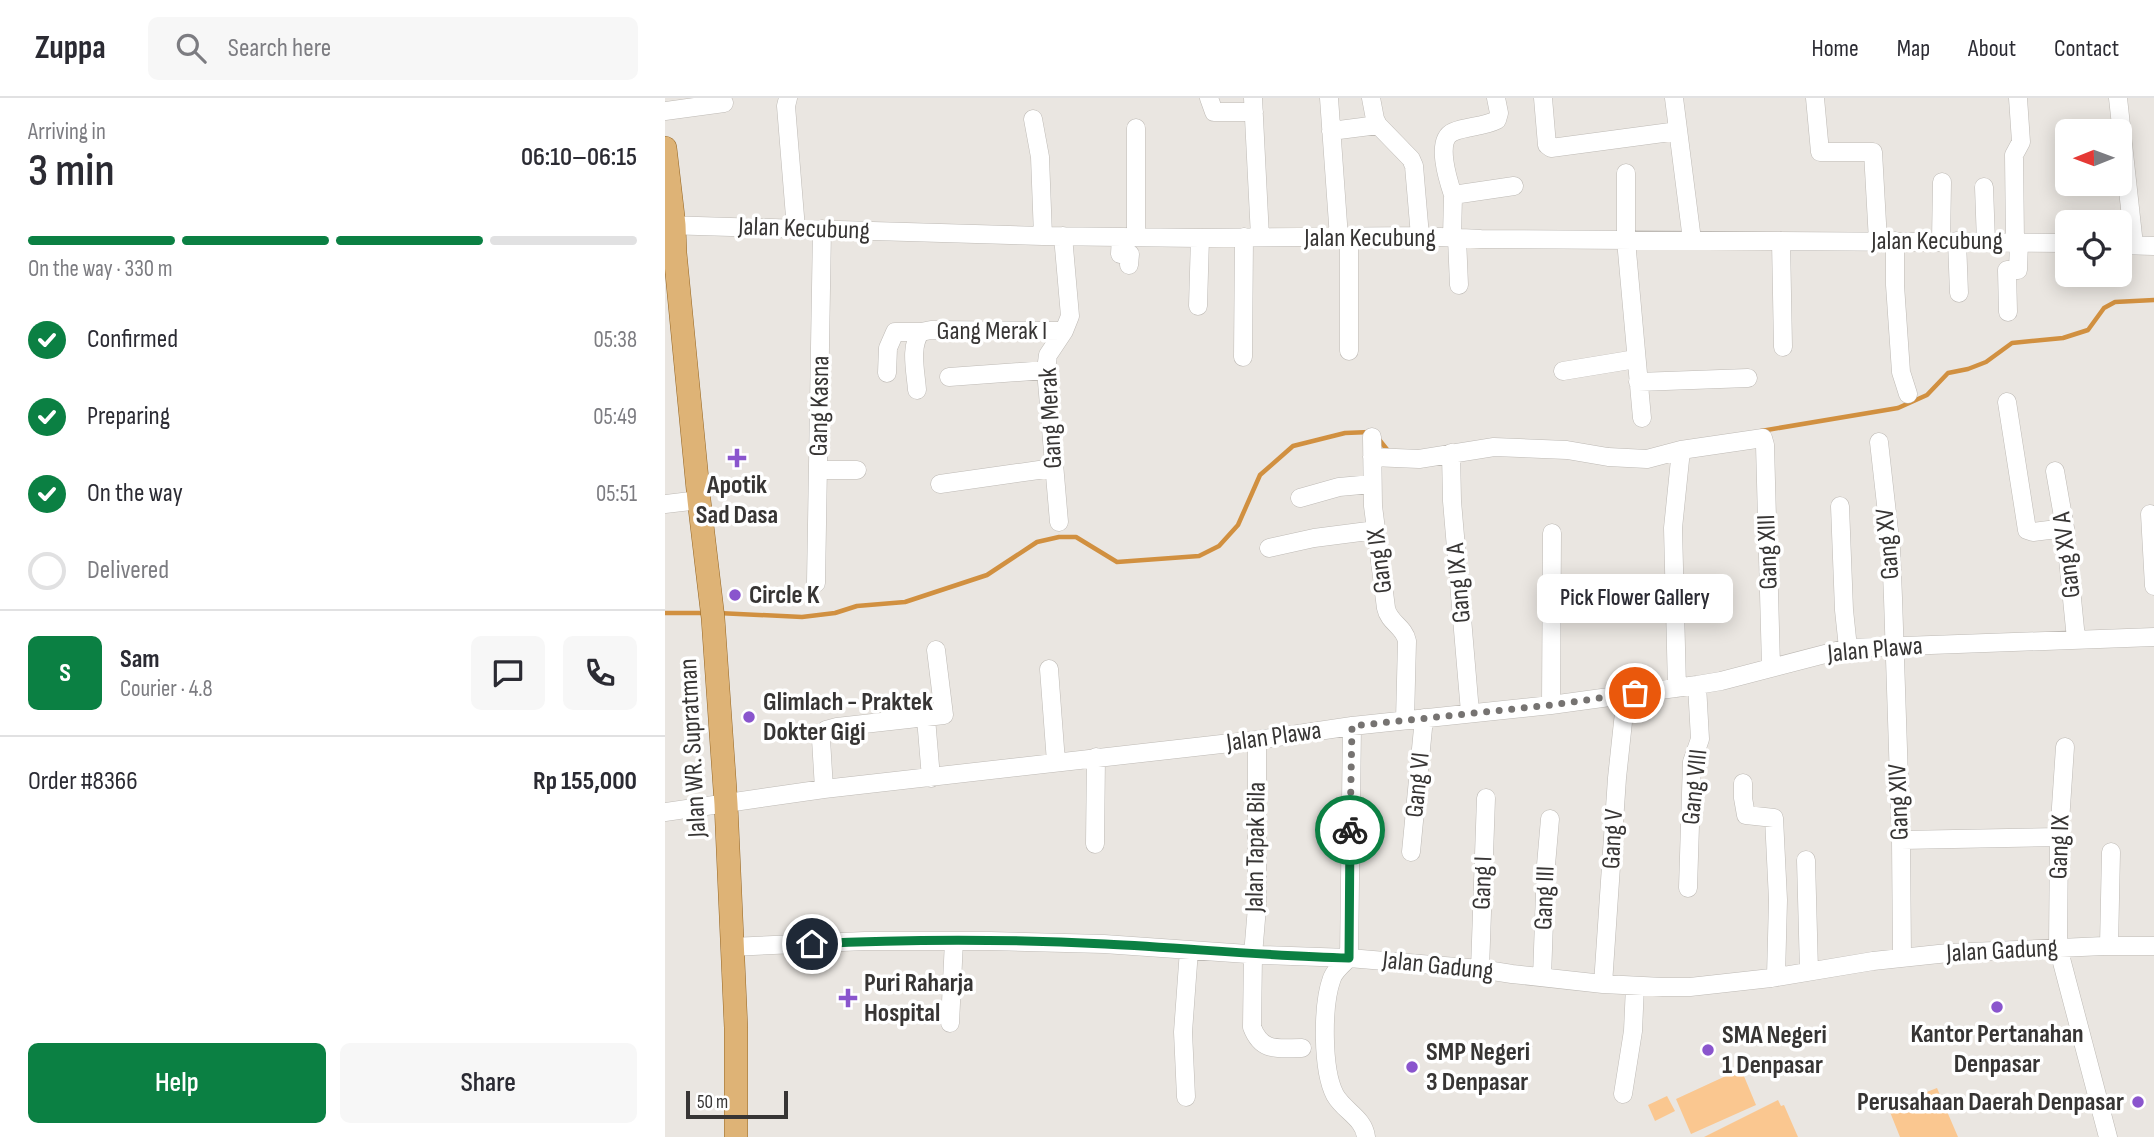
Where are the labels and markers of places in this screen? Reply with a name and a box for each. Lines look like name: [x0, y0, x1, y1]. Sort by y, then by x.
marker: Apotik Sad Dasa: [729, 450, 745, 466]
place label: Apotik Sad Dasa: [696, 470, 778, 531]
callout: Pick Flower Gallery: [1537, 574, 1733, 623]
place label: Circle K: [749, 580, 820, 611]
marker: Circle K: [727, 587, 743, 603]
pin: [1605, 663, 1665, 723]
place label: Glimlach - Praktek Dokter Gigi: [763, 687, 933, 748]
marker: Glimlach - Praktek Dokter Gigi: [741, 709, 757, 725]
pin: [782, 914, 842, 974]
place label: Puri Raharja Hospital: [864, 968, 974, 1029]
marker: Puri Raharja Hospital: [838, 988, 858, 1008]
marker: Kantor Pertanahan Denpasar: [1989, 999, 2005, 1015]
place label: Kantor Pertanahan Denpasar: [1910, 1019, 2084, 1080]
place label: SMA Negeri 1 Denpasar: [1722, 1020, 1827, 1081]
place label: SMP Negeri 3 Denpasar: [1426, 1037, 1530, 1098]
marker: SMA Negeri 1 Denpasar: [1700, 1042, 1716, 1058]
marker: SMP Negeri 3 Denpasar: [1404, 1059, 1420, 1075]
place label: Perusahaan Daerah Denpasar: [1857, 1087, 2124, 1118]
marker: Perusahaan Daerah Denpasar: [2130, 1094, 2146, 1110]

